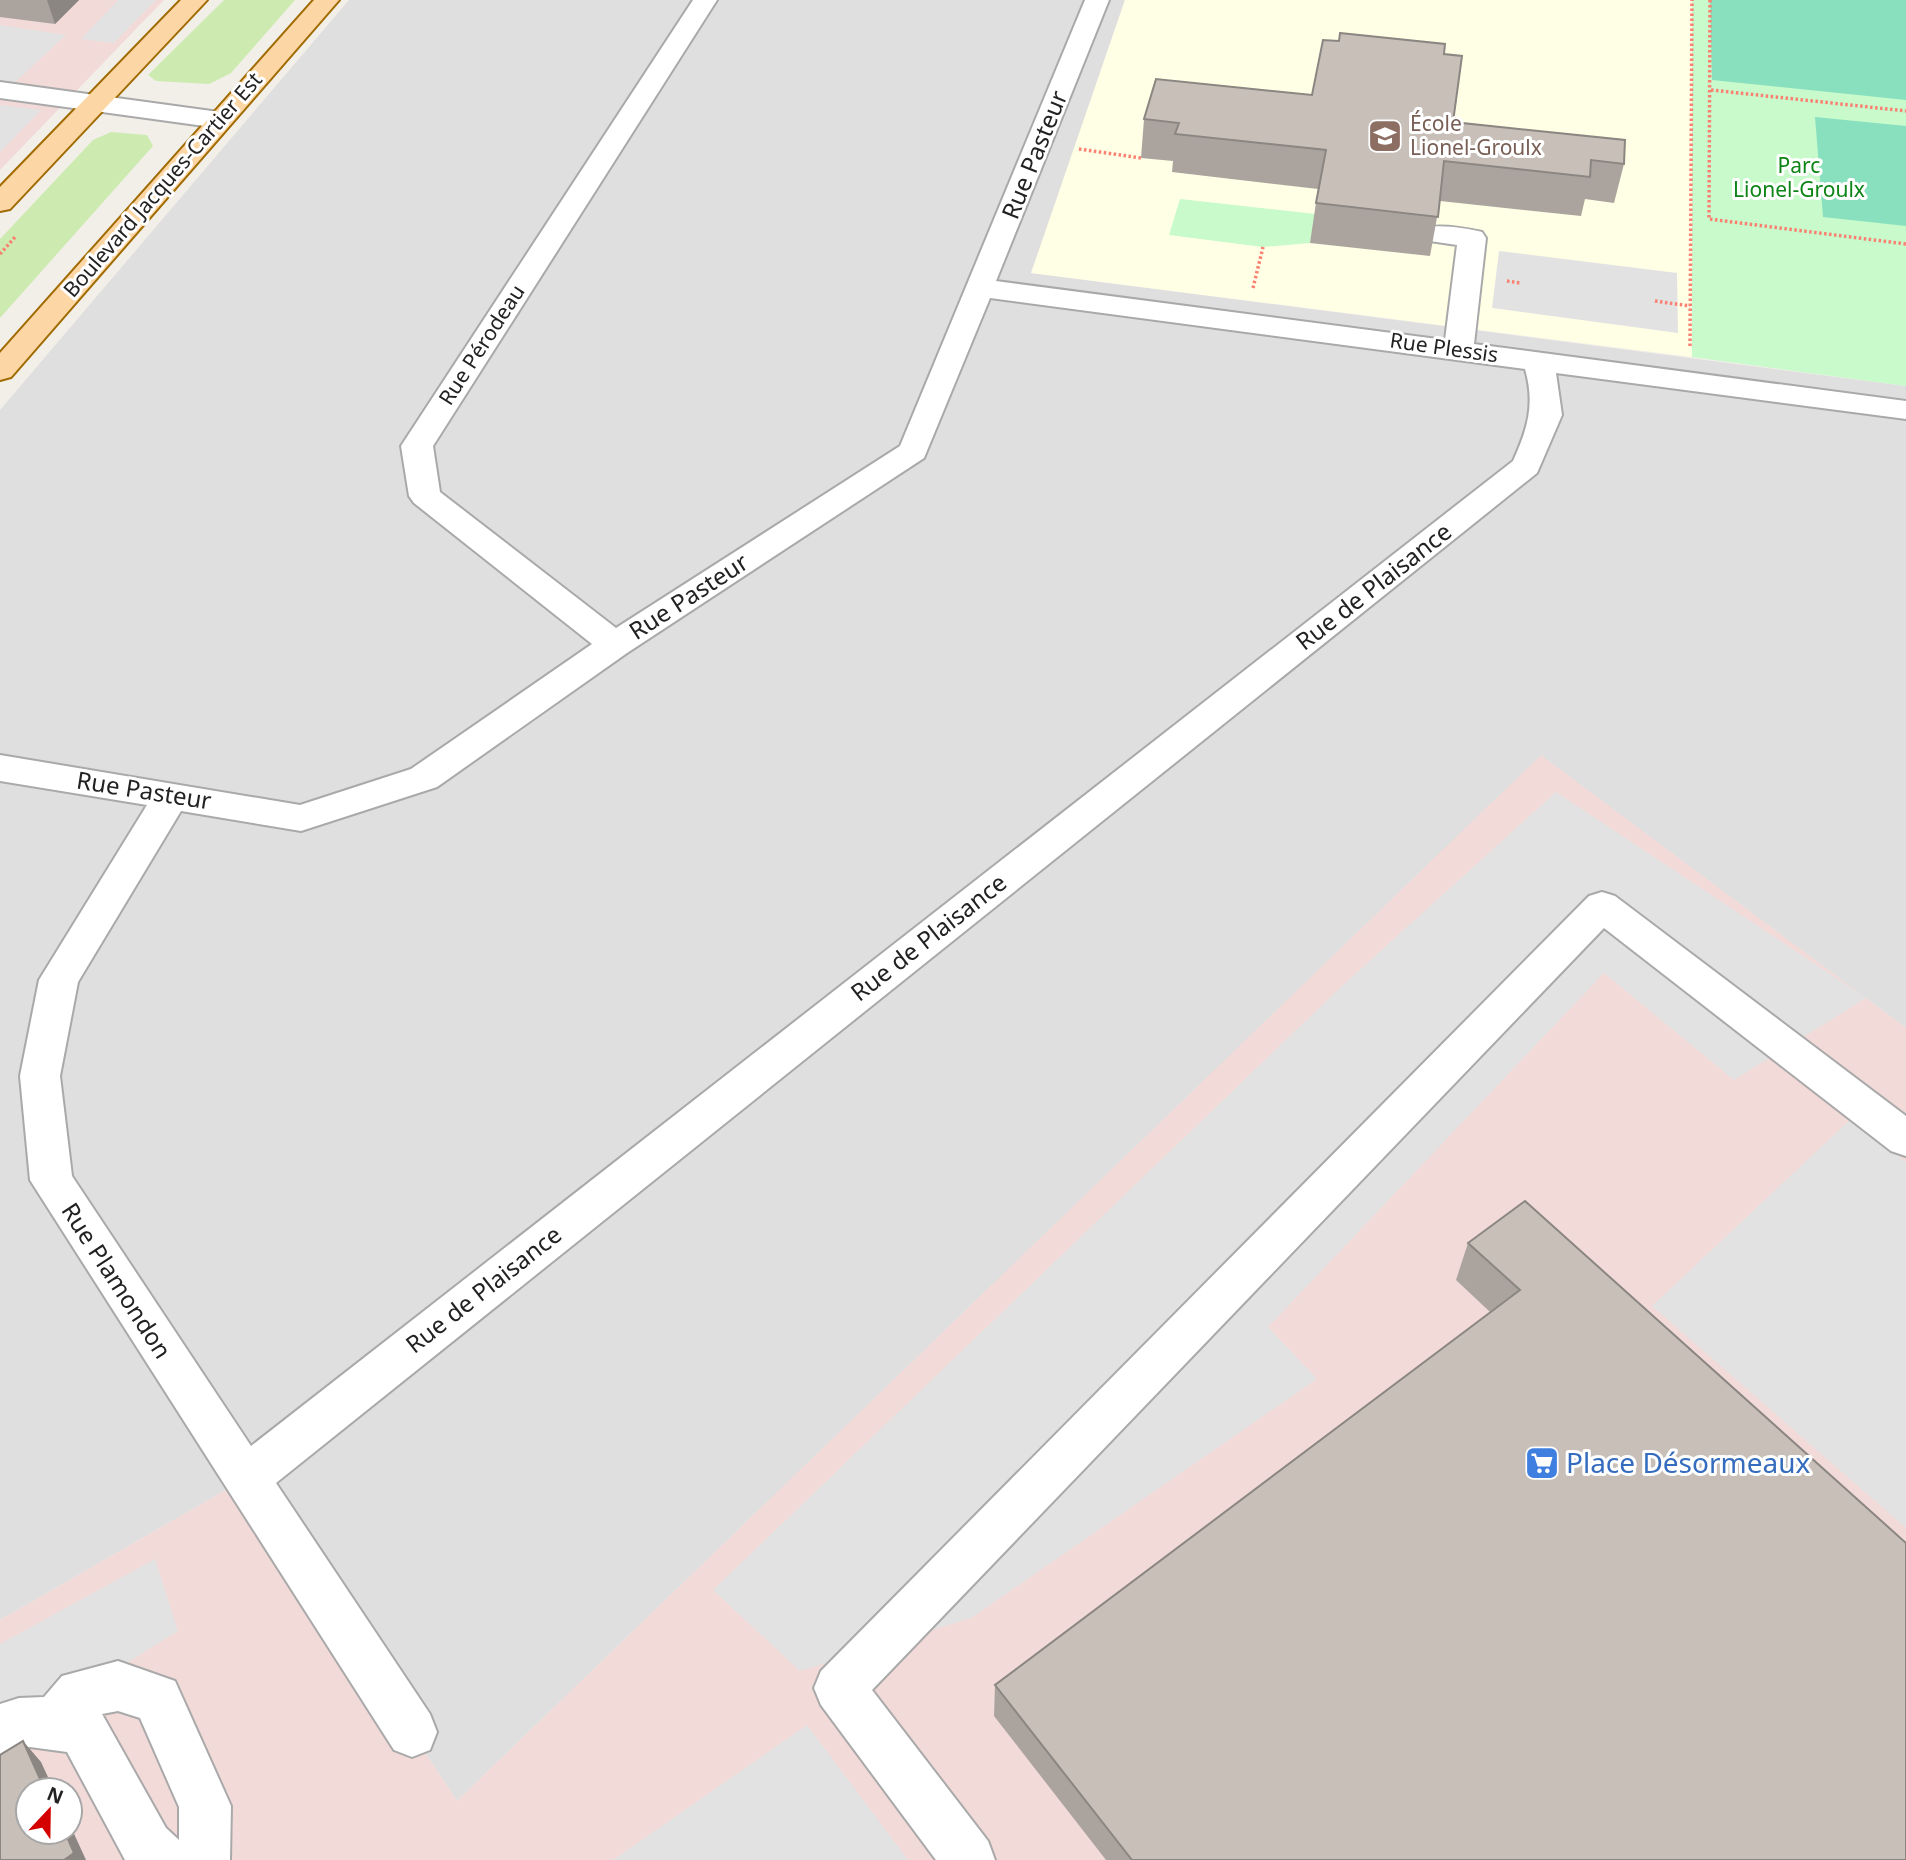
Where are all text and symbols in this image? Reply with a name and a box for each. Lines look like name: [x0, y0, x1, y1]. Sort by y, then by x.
street label: Boulevard Jacques-Cartier Est: [57, 66, 268, 303]
street label: Rue Pasteur: [993, 85, 1074, 224]
place label: École Lionel-Groulx: [1410, 109, 1542, 161]
school or university icon: École Lionel-Groulx: [1366, 117, 1404, 155]
park label: Parc Lionel-Groulx: [1733, 151, 1865, 203]
street label: Rue Pérodeau: [432, 279, 531, 410]
street label: Rue Plessis: [1388, 326, 1500, 368]
street label: Rue de Plaisance: [1288, 515, 1458, 657]
street label: Rue Pasteur: [622, 545, 754, 647]
street label: Rue Pasteur: [75, 763, 214, 816]
street label: Rue de Plaisance: [843, 866, 1013, 1008]
street label: Rue Plamondon: [55, 1196, 180, 1364]
street label: Rue de Plaisance: [398, 1218, 568, 1360]
place label: Place Désormeaux: [1566, 1443, 1811, 1481]
supermarket icon: Place Désormeaux: [1523, 1444, 1561, 1482]
north arrow: [14, 1776, 84, 1846]
text: N: [43, 1780, 67, 1810]

